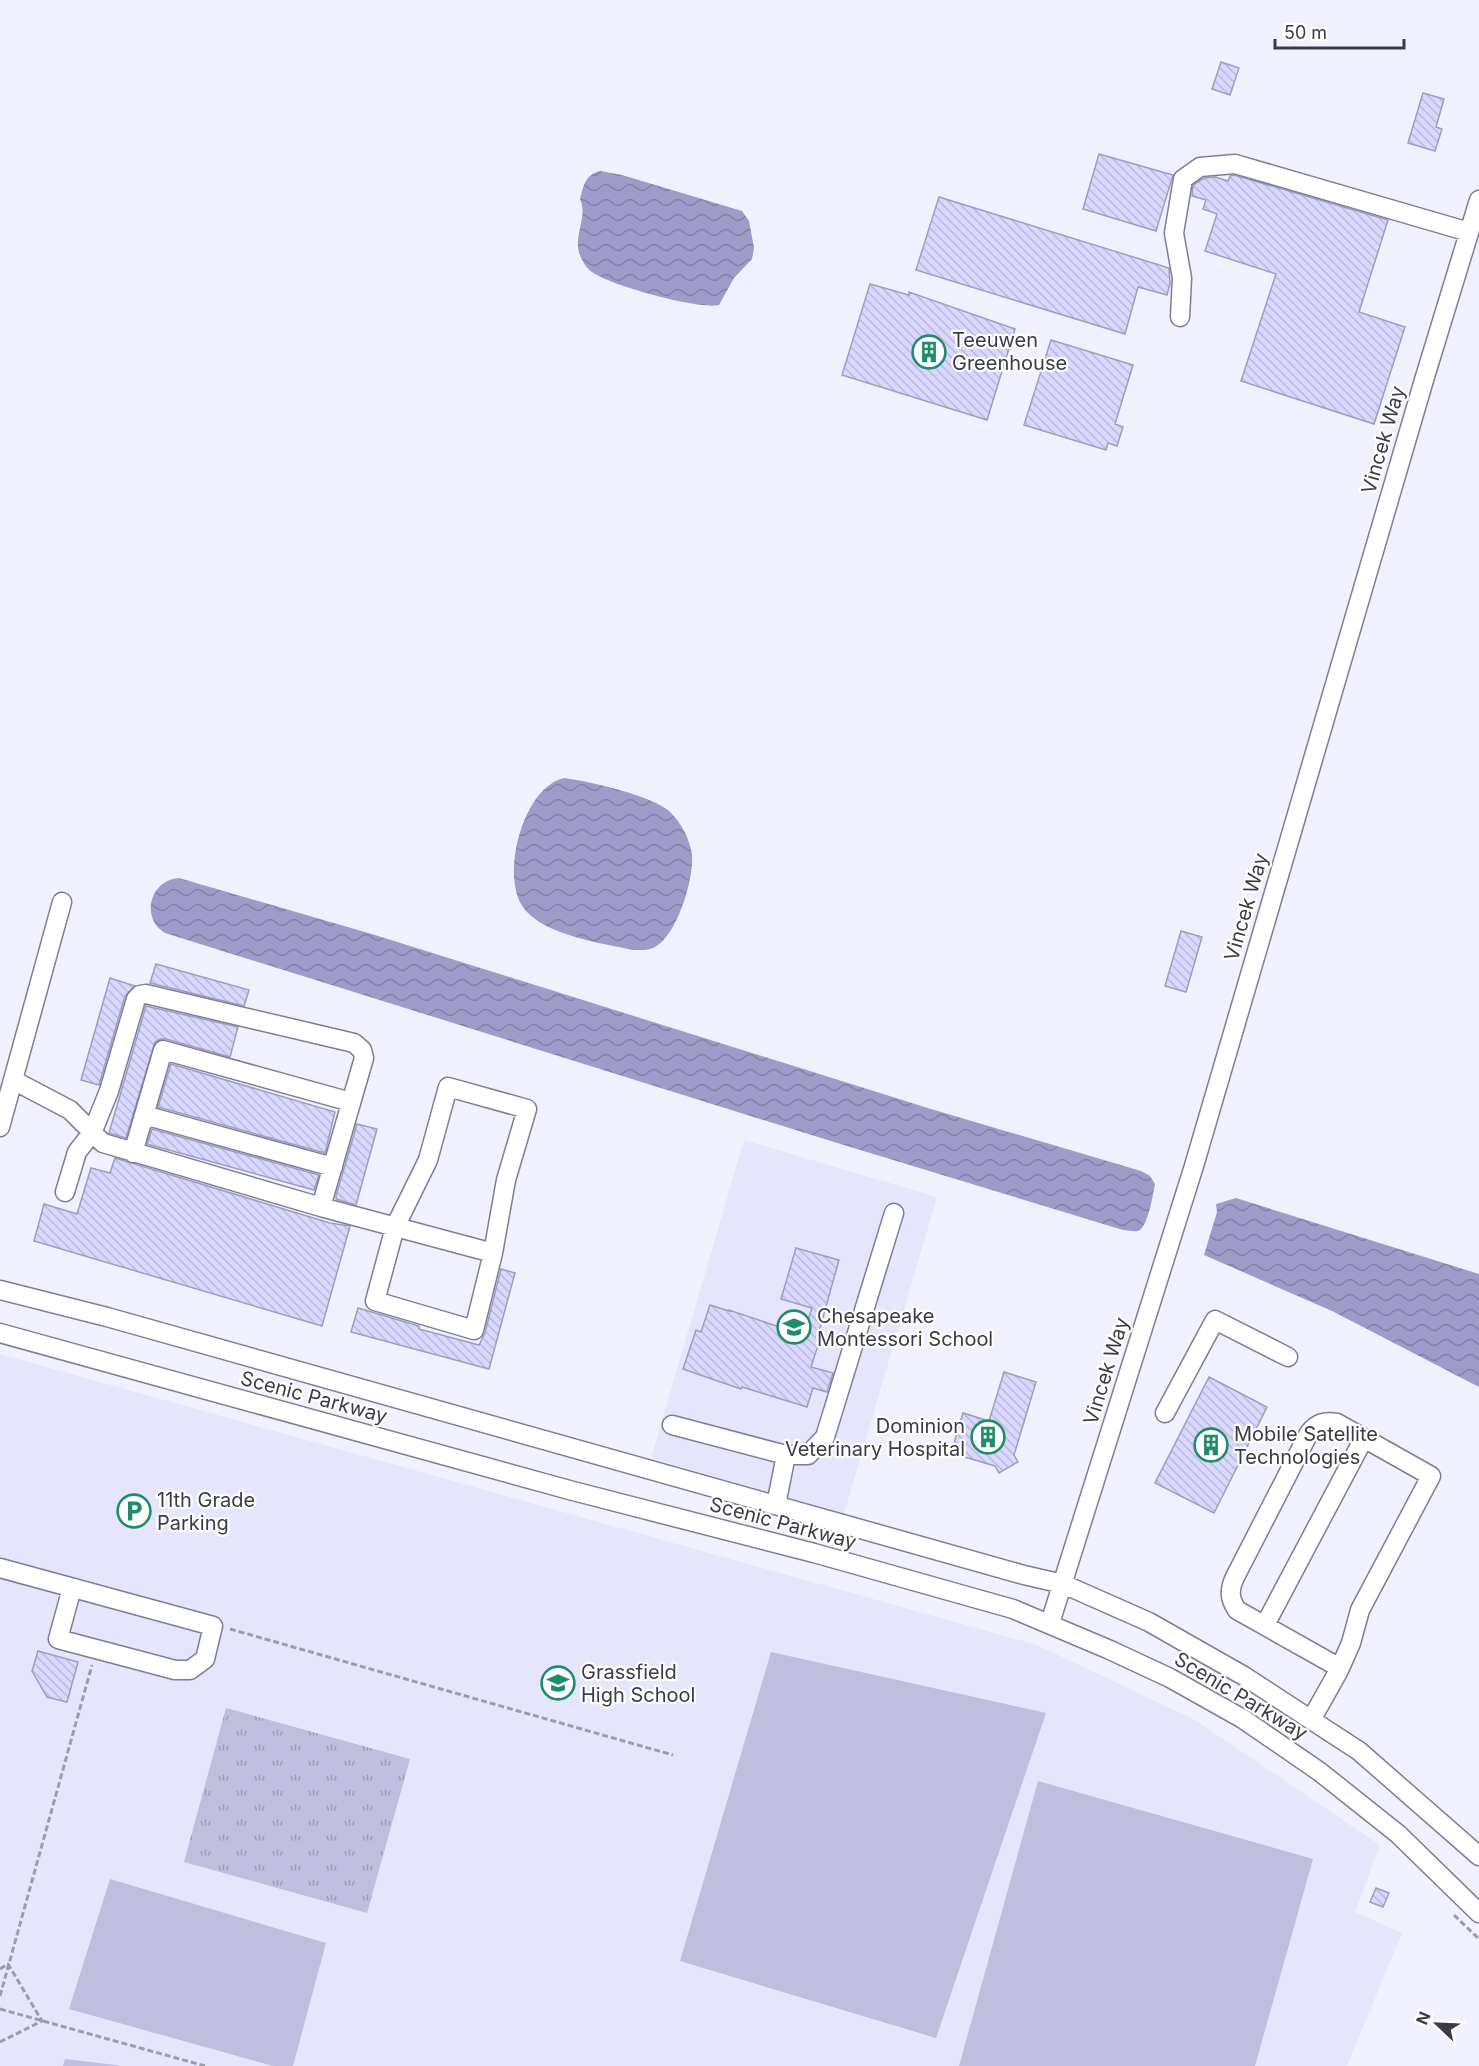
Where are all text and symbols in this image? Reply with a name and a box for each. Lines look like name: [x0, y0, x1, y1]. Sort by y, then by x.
scale bar: [1275, 12, 1404, 50]
text: 50 m: [1284, 22, 1327, 43]
place label: Teeuwen Greenhouse: [952, 328, 1067, 375]
building icon: Teeuwen Greenhouse: [911, 334, 947, 370]
street label: Vincek Way: [1356, 383, 1410, 497]
street label: Vincek Way: [1219, 850, 1273, 964]
place label: Chesapeake Montessori School: [817, 1304, 993, 1351]
school or university icon: Chesapeake Montessori School: [776, 1309, 812, 1345]
street label: Vincek Way: [1078, 1314, 1134, 1428]
street label: Scenic Parkway: [238, 1366, 390, 1428]
place label: Dominion Veterinary Hospital: [785, 1414, 965, 1461]
building icon: Dominion Veterinary Hospital: [970, 1419, 1006, 1455]
place label: Mobile Satellite Technologies: [1234, 1422, 1378, 1469]
building icon: Mobile Satellite Technologies: [1193, 1427, 1229, 1463]
place label: 11th Grade Parking: [157, 1488, 255, 1535]
street label: Scenic Parkway: [707, 1492, 859, 1554]
parking icon: 11th Grade Parking: [116, 1493, 152, 1529]
street label: Scenic Parkway: [1170, 1647, 1312, 1745]
place label: Grassfield High School: [581, 1660, 695, 1707]
school or university icon: Grassfield High School: [540, 1665, 576, 1701]
north arrow: [1407, 1994, 1467, 2054]
text: N: [1412, 2009, 1435, 2028]

